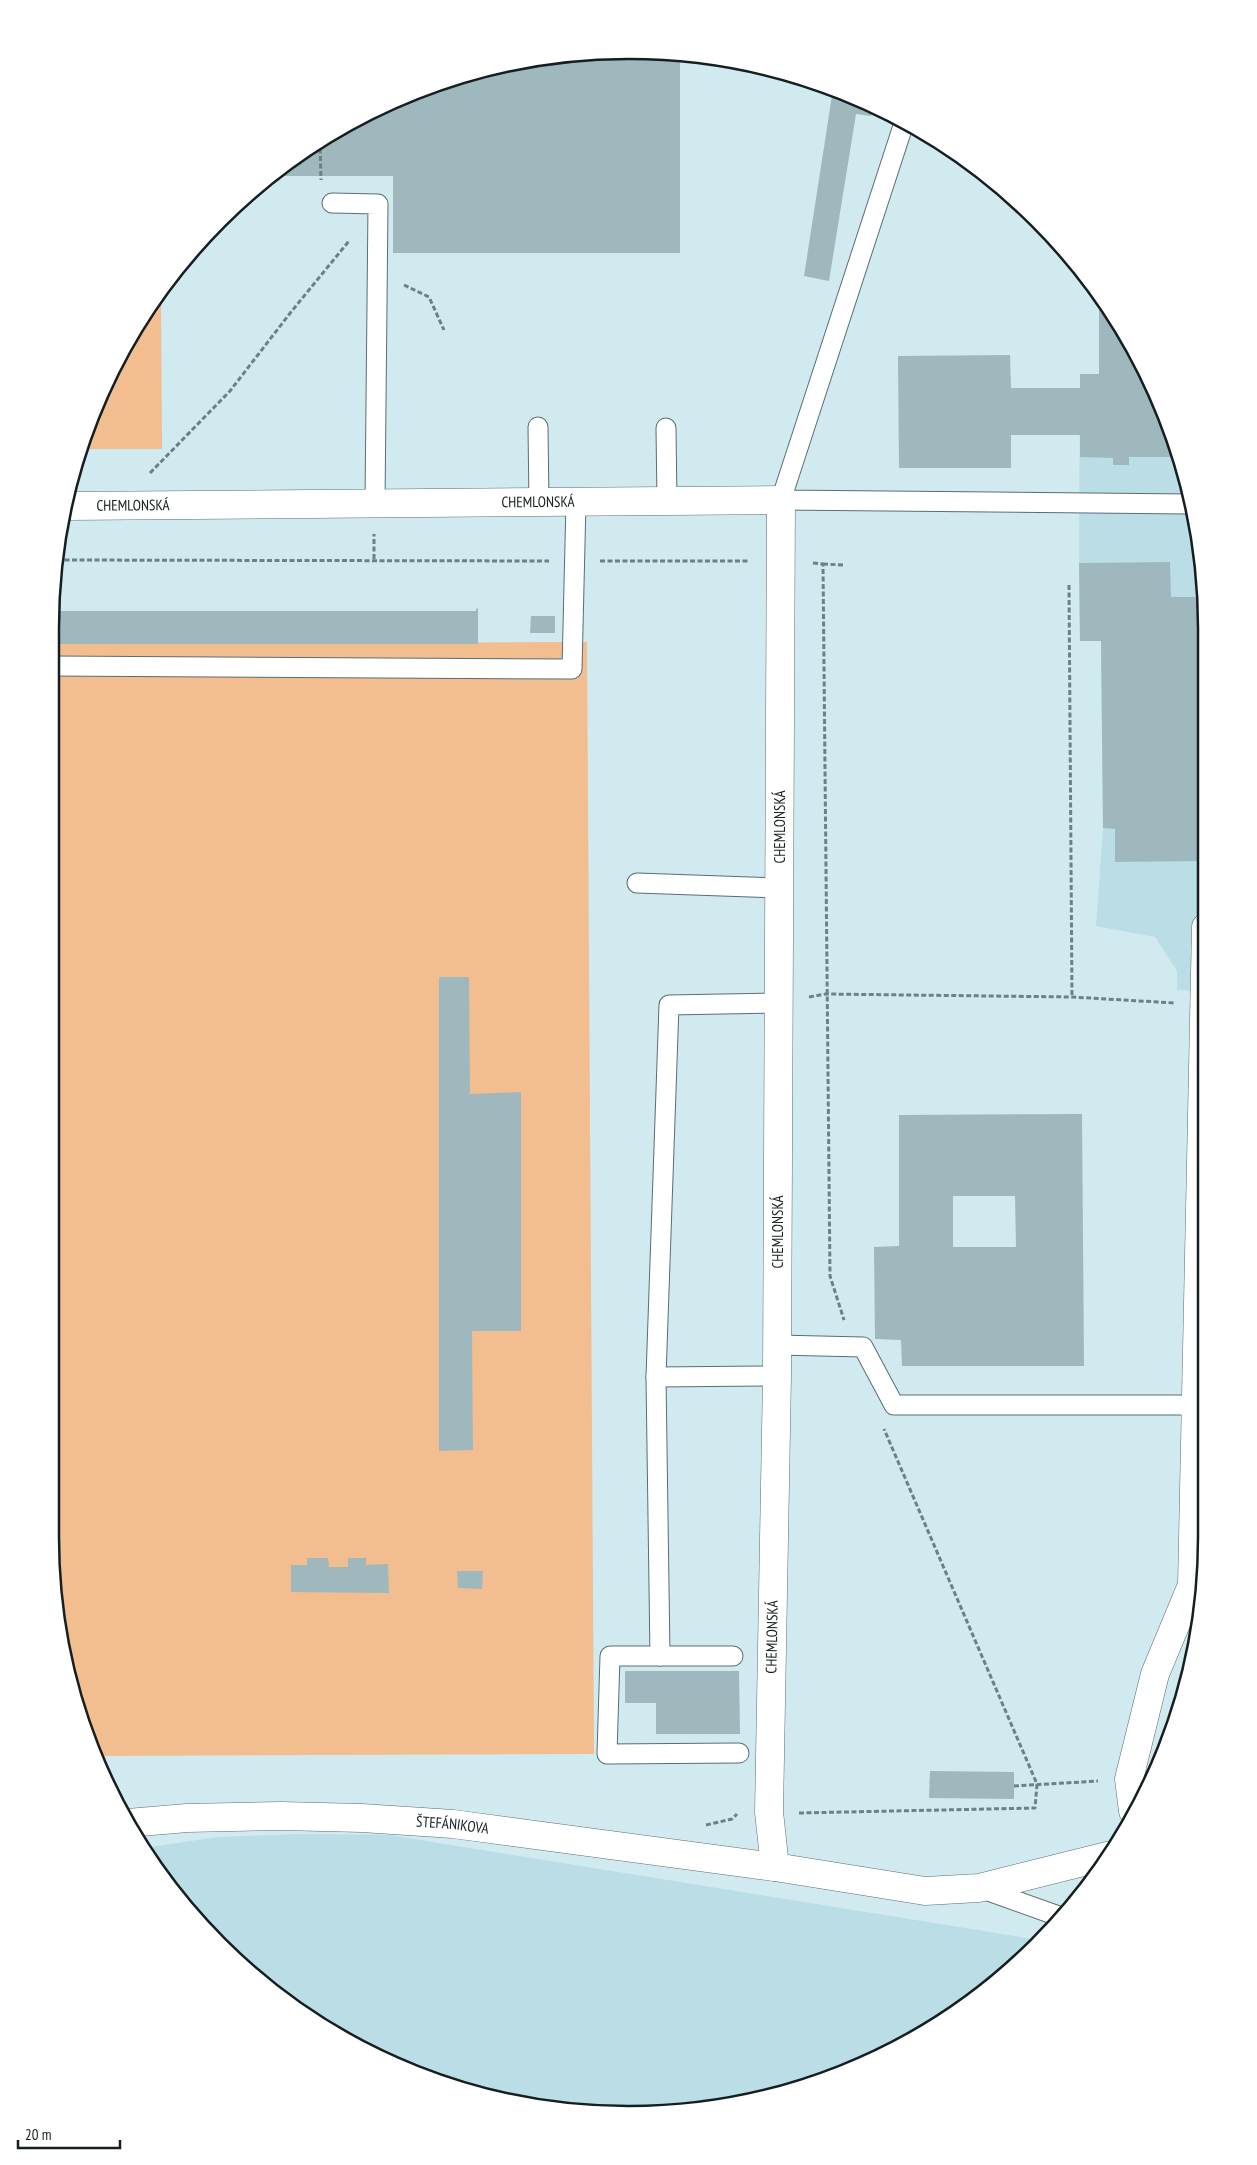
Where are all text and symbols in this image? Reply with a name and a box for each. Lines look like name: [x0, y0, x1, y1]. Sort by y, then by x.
street label: CHEMLONSKÁ: [501, 492, 576, 511]
street label: CHEMLONSKÁ: [96, 495, 171, 515]
street label: CHEMLONSKÁ: [770, 790, 789, 864]
street label: CHEMLONSKÁ: [768, 1195, 787, 1269]
street label: CHEMLONSKÁ: [761, 1599, 782, 1674]
street label: ŠTEFÁNIKOVA: [416, 1812, 491, 1838]
scale bar: [18, 2118, 120, 2150]
text: 20 m: [25, 2125, 51, 2144]

